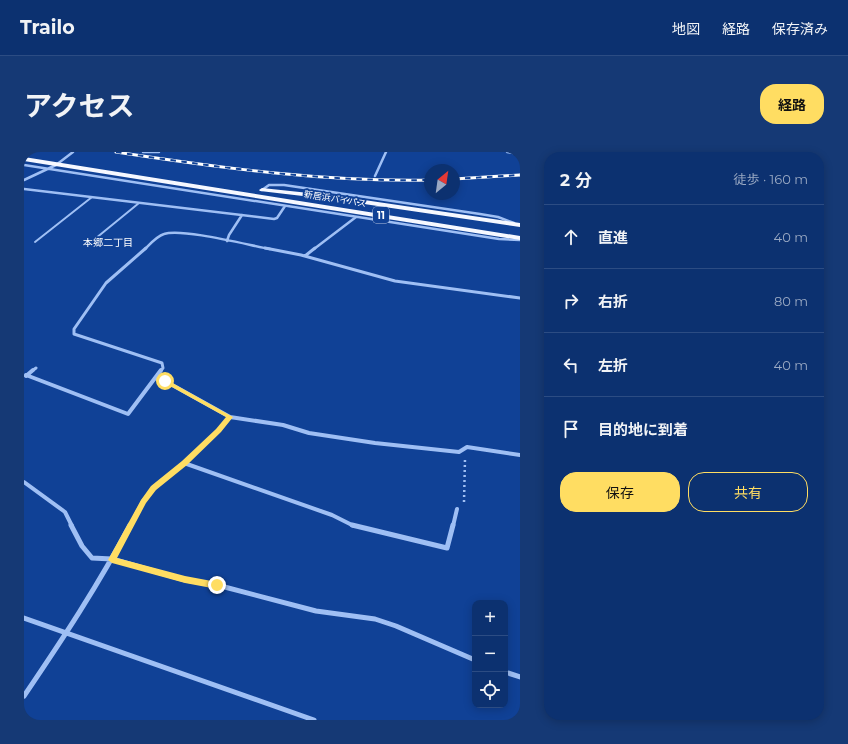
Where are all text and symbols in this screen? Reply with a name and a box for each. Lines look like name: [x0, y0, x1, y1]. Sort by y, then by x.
text: Trailo: [20, 16, 75, 39]
text: 地図: [672, 20, 700, 38]
text: 経路: [722, 20, 750, 38]
text: 保存済み: [772, 20, 828, 38]
button: 経路: [760, 84, 824, 124]
text: アクセス: [24, 89, 135, 123]
north arrow: [424, 164, 460, 200]
text: 2 分: [560, 170, 592, 190]
text: 徒歩 · 160 m: [733, 171, 808, 187]
street label: 新居浜バイパス: [303, 188, 367, 209]
road number: 11: [373, 207, 389, 223]
icon: ahead: [560, 226, 582, 248]
text: 直進: [598, 228, 628, 247]
text: 40 m: [774, 229, 808, 245]
district label: 本郷二丁目: [83, 236, 133, 249]
icon: right: [560, 290, 582, 312]
text: 右折: [598, 292, 628, 311]
text: 80 m: [774, 293, 808, 309]
icon: left: [560, 354, 582, 376]
text: 左折: [598, 356, 628, 375]
text: 40 m: [774, 357, 808, 373]
route start: [156, 372, 174, 390]
icon: arrive: [560, 418, 582, 440]
text: 目的地に到着: [598, 420, 688, 439]
button: 保存: [560, 472, 680, 512]
button: 共有: [688, 472, 808, 512]
route end: [208, 576, 226, 594]
map controls: [472, 600, 508, 708]
button: +: [472, 600, 508, 636]
button: −: [472, 636, 508, 672]
button: locate: [472, 672, 508, 708]

